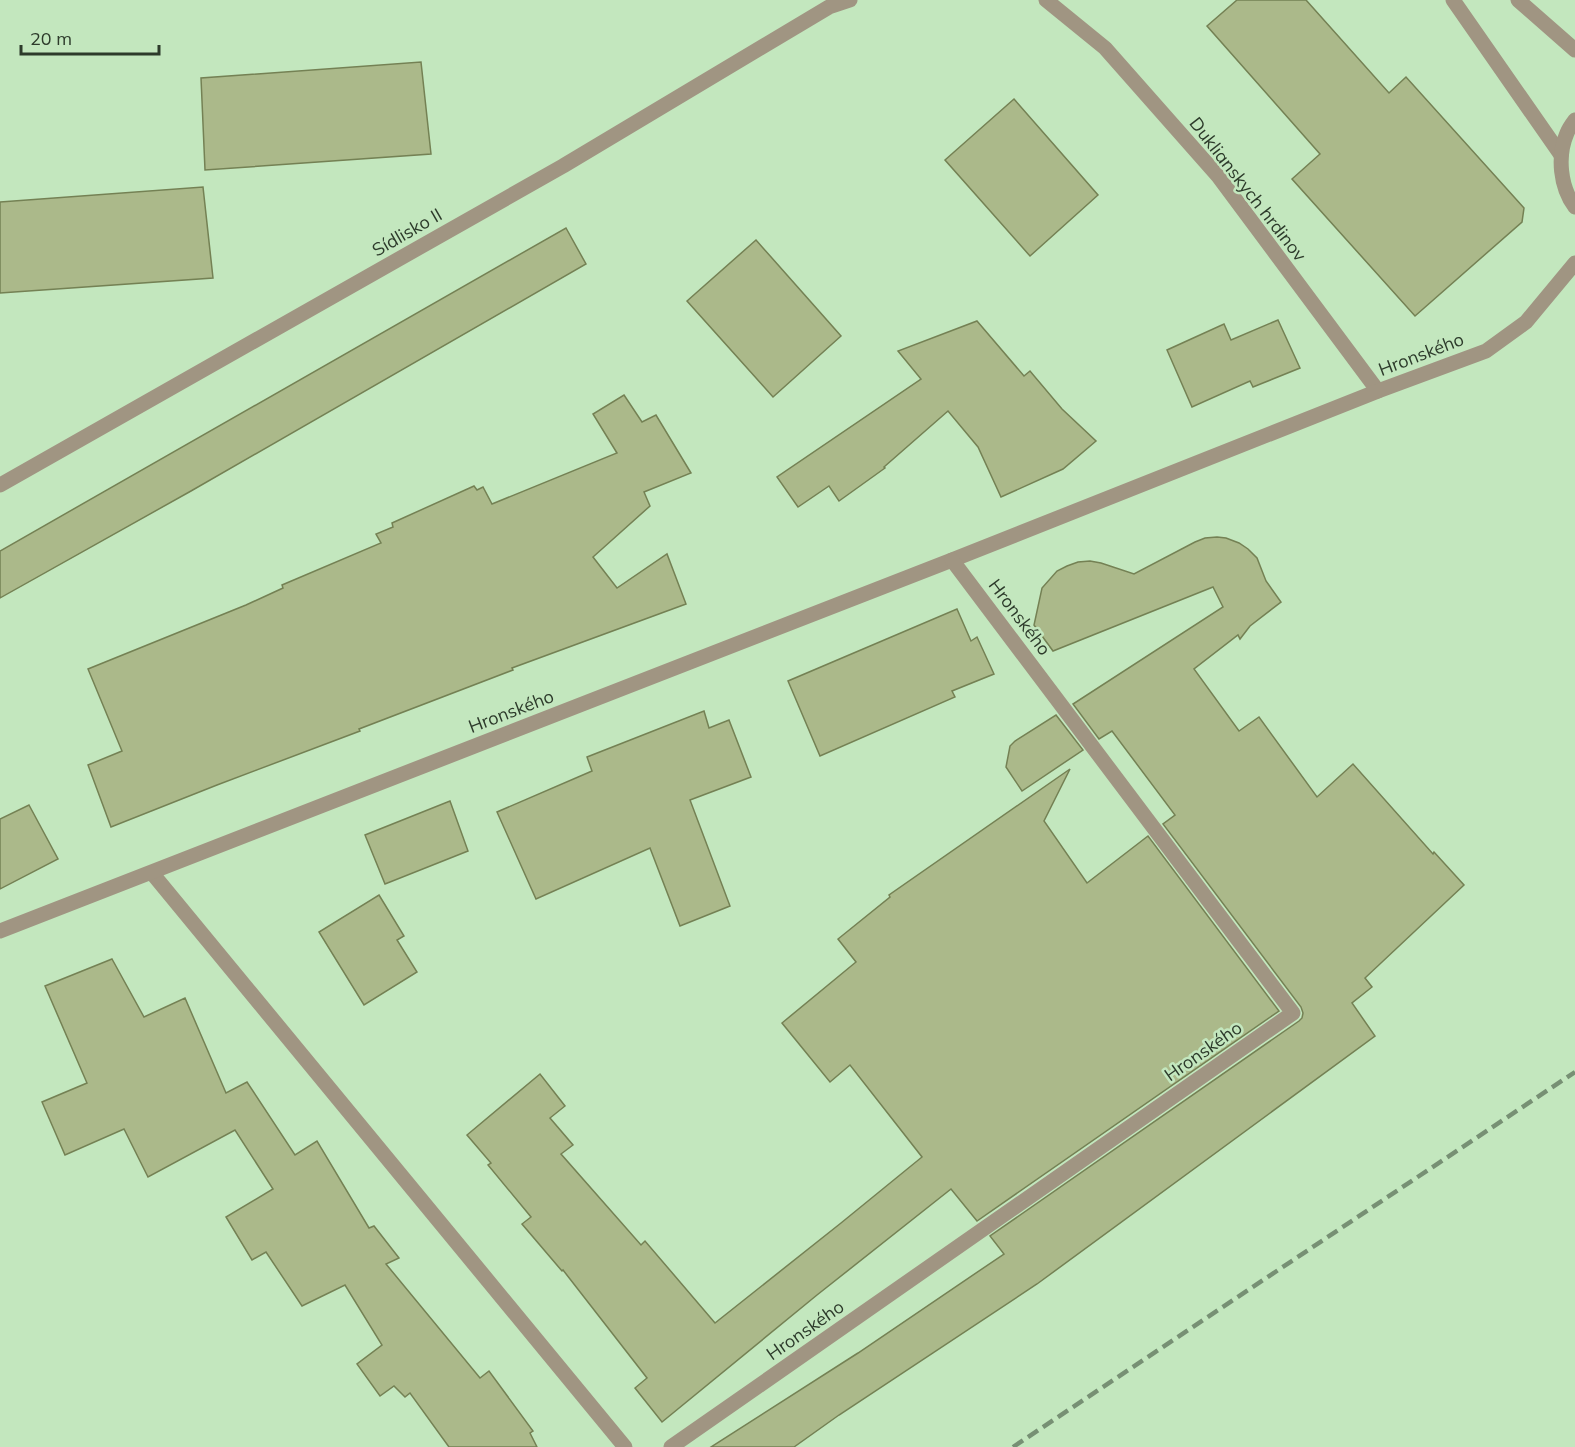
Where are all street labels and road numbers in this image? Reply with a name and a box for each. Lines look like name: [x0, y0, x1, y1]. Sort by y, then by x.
street label: Duklianskych hrdinov: [1185, 112, 1312, 266]
street label: Sídlisko II: [368, 203, 446, 261]
street label: Hronského: [1375, 327, 1467, 381]
street label: Hronského: [984, 574, 1056, 660]
street label: Hronského: [465, 684, 557, 738]
street label: Hronského: [1160, 1016, 1246, 1086]
street label: Hronského: [762, 1295, 848, 1365]

